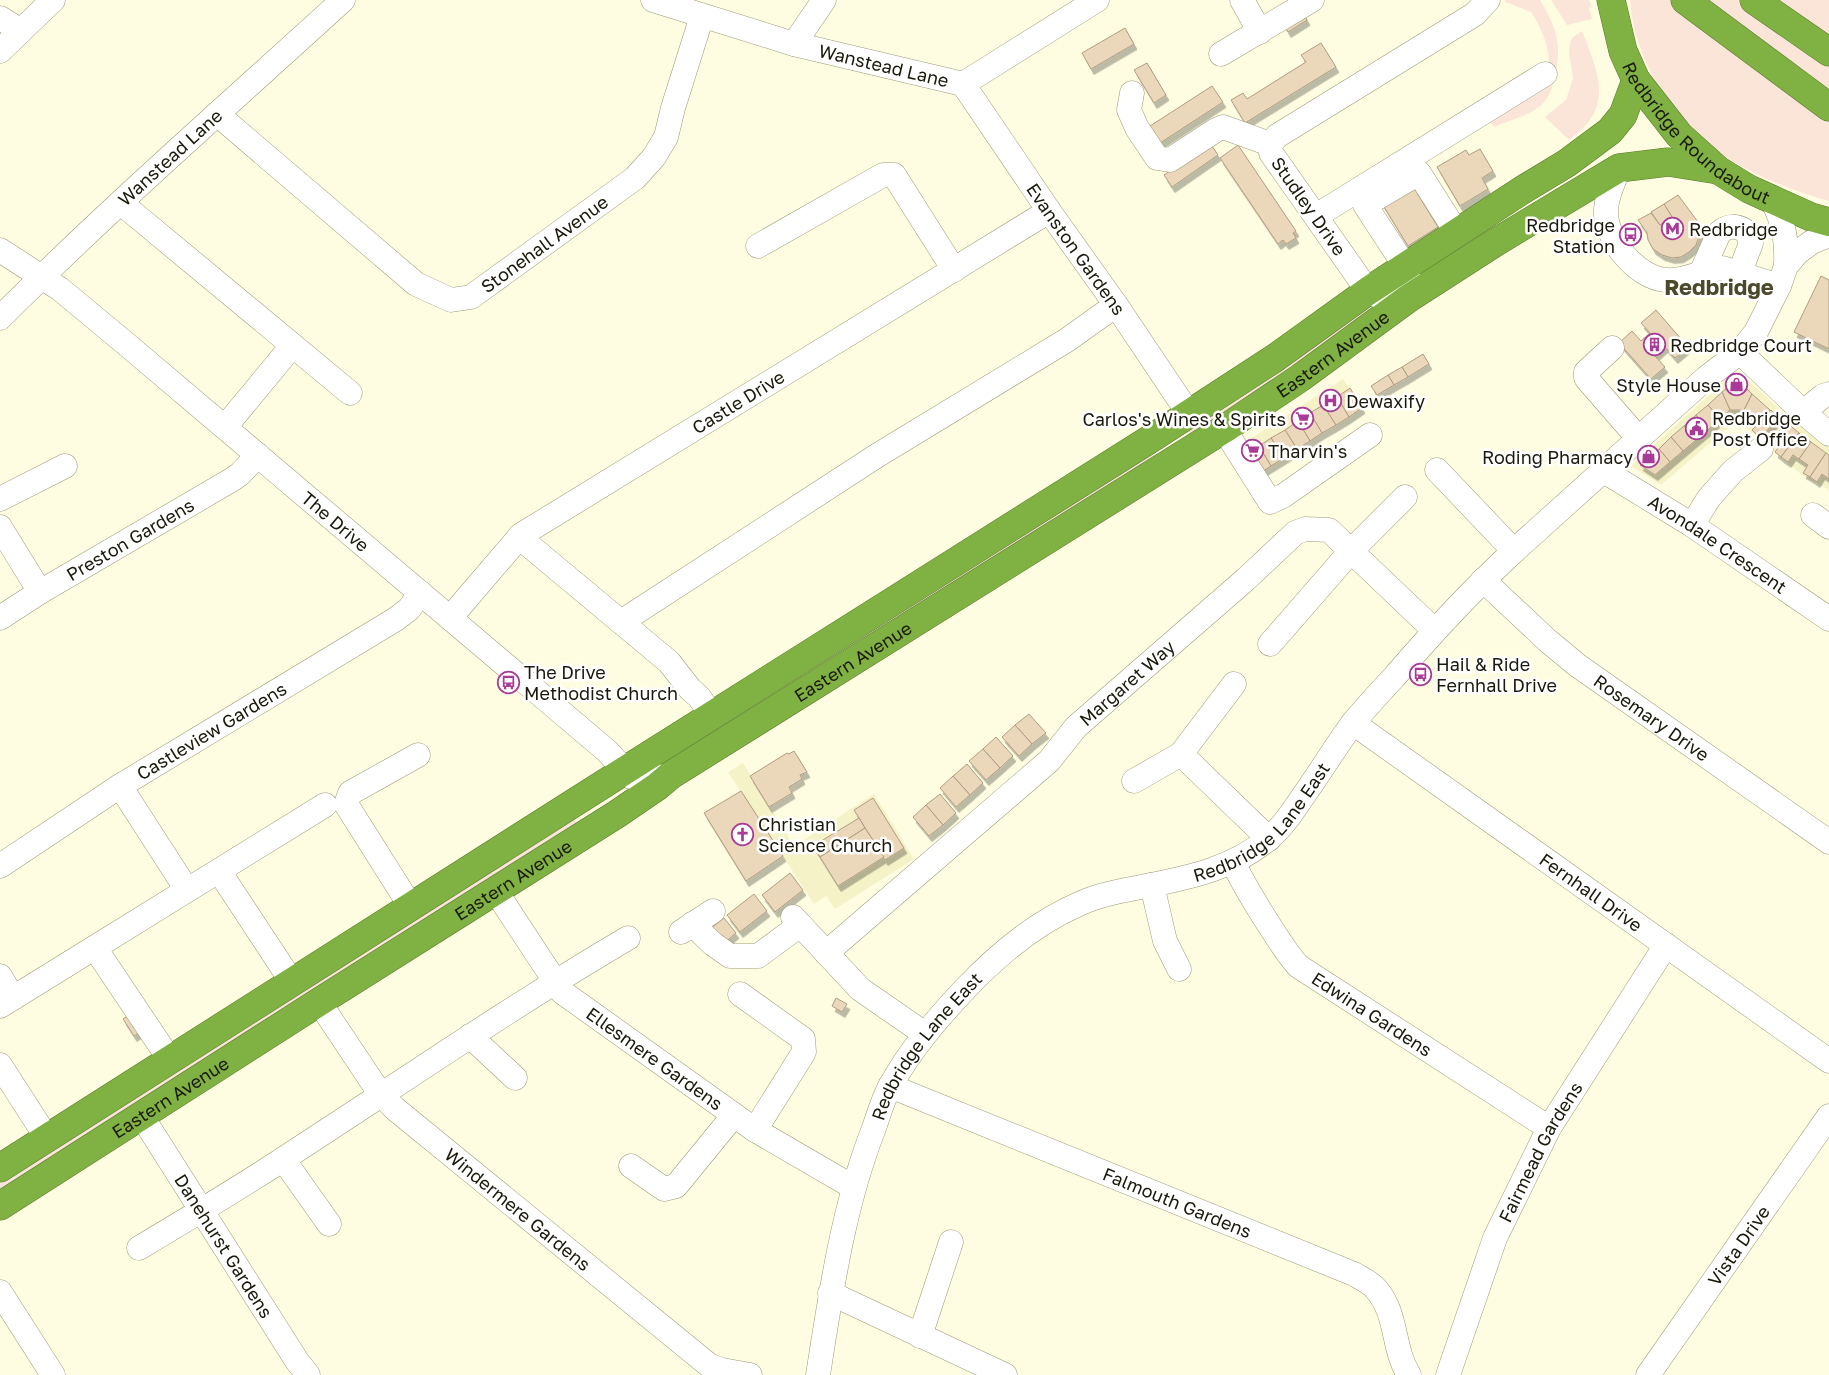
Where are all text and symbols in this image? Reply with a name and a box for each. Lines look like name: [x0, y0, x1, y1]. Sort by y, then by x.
street label: Wanstead Lane: [817, 39, 951, 91]
street label: Redbridge Roundabout: [1618, 58, 1774, 208]
street label: Wanstead Lane: [113, 104, 226, 210]
street label: Studley Drive: [1267, 153, 1351, 259]
street label: Evanston Gardens: [1022, 179, 1130, 319]
street label: Stonehall Avenue: [476, 190, 612, 297]
place label: Redbridge Station: [1526, 214, 1615, 257]
metro station icon: Redbridge: [1661, 217, 1685, 241]
place label: Redbridge: [1689, 218, 1778, 240]
bus stop icon: Redbridge Station: [1619, 223, 1643, 247]
district label: Redbridge: [1664, 273, 1774, 300]
street label: Eastern Avenue: [1272, 305, 1393, 402]
building icon: Redbridge Court: [1642, 333, 1666, 357]
place label: Redbridge Court: [1670, 334, 1812, 356]
street label: Castle Drive: [688, 365, 788, 438]
shop icon: Style House: [1725, 373, 1749, 397]
place label: Style House: [1616, 374, 1721, 396]
hospital icon: Dewaxify: [1318, 389, 1342, 413]
place label: Dewaxify: [1346, 390, 1425, 412]
supermarket icon: Carlos's Wines & Spirits: [1290, 407, 1314, 431]
place label: Redbridge Post Office: [1712, 407, 1807, 450]
place label: Carlos's Wines & Spirits: [1082, 408, 1286, 430]
public building icon: Redbridge Post Office: [1684, 416, 1708, 440]
supermarket icon: Tharvin's: [1240, 439, 1264, 463]
place label: Tharvin's: [1268, 440, 1347, 462]
shop icon: Roding Pharmacy: [1637, 445, 1661, 469]
place label: Roding Pharmacy: [1482, 446, 1633, 468]
street label: The Drive: [297, 486, 374, 556]
street label: Avondale Crescent: [1644, 490, 1791, 598]
street label: Preston Gardens: [62, 493, 198, 585]
street label: Eastern Avenue: [790, 616, 915, 706]
street label: Margaret Way: [1075, 635, 1179, 730]
place label: Hail & Ride Fernhall Drive: [1436, 653, 1557, 696]
place label: The Drive Methodist Church: [524, 661, 678, 704]
bus stop icon: Hail & Ride Fernhall Drive: [1408, 662, 1432, 686]
street label: Rosemary Drive: [1590, 669, 1714, 765]
bus stop icon: The Drive Methodist Church: [496, 670, 520, 694]
street label: Castleview Gardens: [133, 677, 290, 784]
street label: Redbridge Lane East: [1190, 758, 1334, 886]
place label: Christian Science Church: [758, 813, 892, 856]
church icon: Christian Science Church: [730, 822, 754, 846]
street label: Eastern Avenue: [450, 834, 576, 925]
street label: Fernhall Drive: [1535, 848, 1647, 936]
street label: Redbridge Lane East: [866, 967, 986, 1123]
street label: Edwina Gardens: [1308, 967, 1436, 1061]
street label: Ellesmere Gardens: [582, 1002, 727, 1114]
street label: Eastern Avenue: [108, 1052, 233, 1143]
street label: Fairmead Gardens: [1493, 1078, 1587, 1226]
street label: Windermere Gardens: [441, 1143, 595, 1275]
street label: Falmouth Gardens: [1100, 1162, 1255, 1242]
street label: Danehurst Gardens: [170, 1170, 278, 1322]
street label: Vista Drive: [1703, 1201, 1774, 1290]

